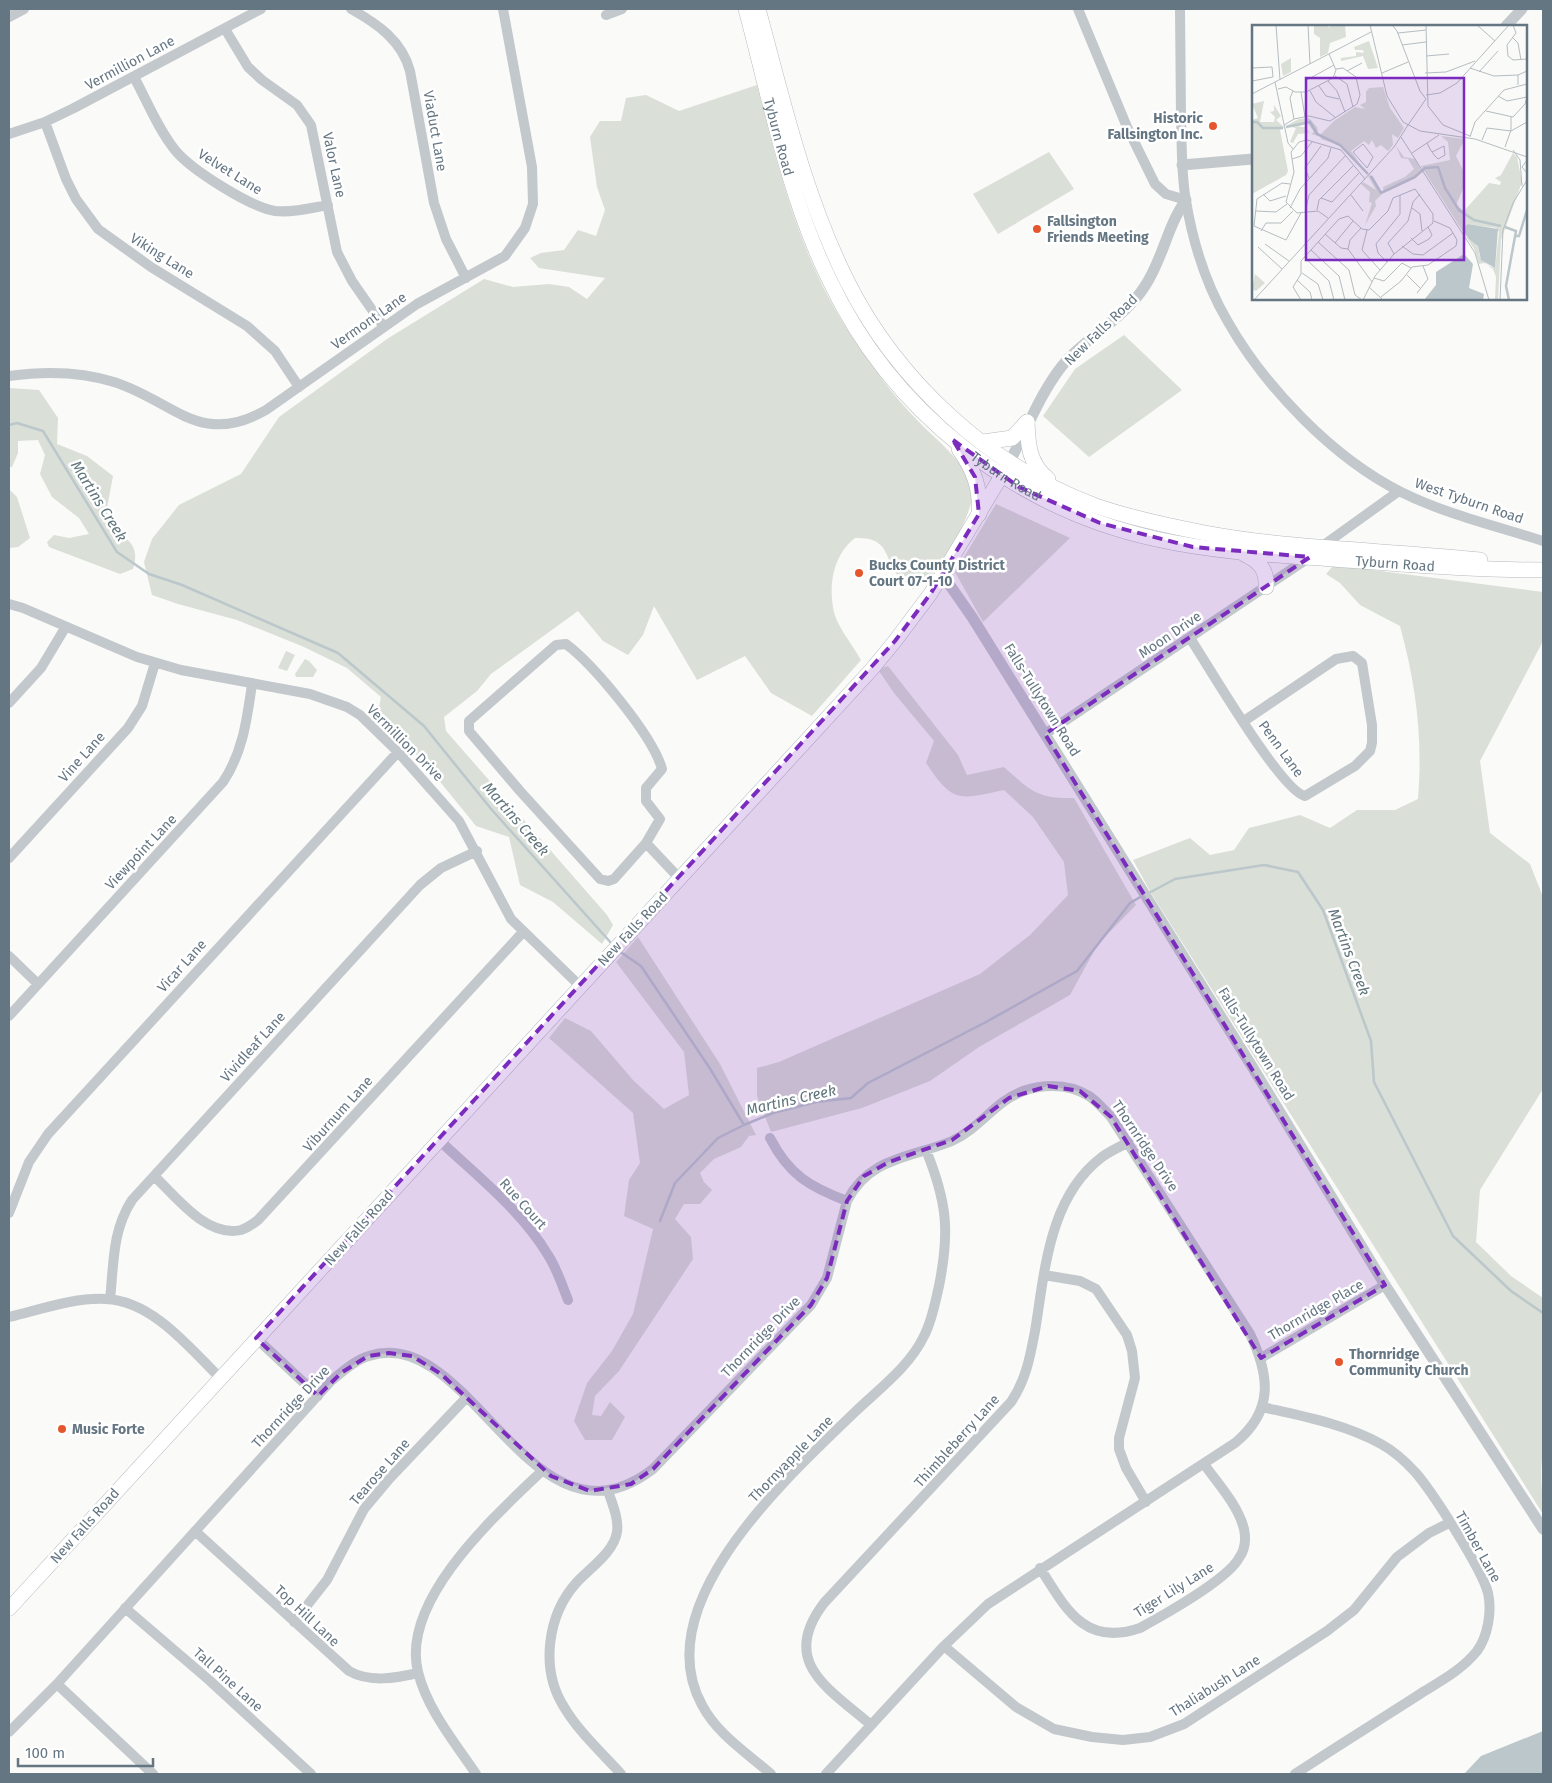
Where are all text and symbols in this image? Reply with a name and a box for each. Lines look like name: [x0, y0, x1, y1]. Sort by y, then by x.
inset map: [1252, 25, 1527, 300]
street label: Vermillion Lane: [82, 32, 178, 94]
street label: Viaduct Lane: [420, 89, 450, 173]
street label: Tyburn Road: [760, 96, 798, 178]
place label: Historic Fallsington Inc.: [1108, 110, 1203, 143]
marker: Historic Fallsington Inc.: [1207, 120, 1219, 132]
street label: Valor Lane: [319, 131, 349, 199]
street label: Velvet Lane: [195, 146, 265, 198]
place label: Fallsington Friends Meeting: [1047, 213, 1149, 246]
marker: Fallsington Friends Meeting: [1031, 223, 1043, 235]
street label: Viking Lane: [127, 230, 197, 282]
street label: Vermont Lane: [328, 289, 410, 353]
street label: New Falls Road: [1061, 291, 1141, 369]
street label: Tyburn Road: [968, 448, 1044, 505]
water label: Martins Creek: [67, 457, 131, 545]
street label: West Tyburn Road: [1412, 474, 1526, 528]
street label: Tyburn Road: [1355, 552, 1435, 575]
place label: Bucks County District Court 07-1-10: [869, 557, 1006, 590]
marker: Bucks County District Court 07-1-10: [853, 567, 865, 579]
street label: Moon Drive: [1135, 608, 1205, 662]
street label: Falls-Tullytown Road: [1000, 640, 1084, 760]
street label: Vermillion Drive: [363, 701, 447, 785]
street label: Penn Lane: [1255, 717, 1307, 781]
street label: Vine Lane: [55, 728, 109, 786]
water label: Martins Creek: [479, 778, 553, 860]
street label: Viewpoint Lane: [102, 811, 180, 893]
street label: New Falls Road: [594, 888, 672, 970]
water label: Martins Creek: [1324, 906, 1374, 998]
street label: Vicar Lane: [154, 936, 210, 996]
street label: Falls-Tullytown Road: [1214, 984, 1298, 1104]
street label: Vividleaf Lane: [217, 1008, 289, 1086]
street label: Viburnum Lane: [300, 1073, 376, 1155]
water label: Martins Creek: [744, 1081, 838, 1119]
street label: Thornridge Drive: [1108, 1097, 1182, 1195]
street label: Rue Court: [496, 1175, 551, 1234]
street label: New Falls Road: [321, 1187, 397, 1269]
street label: Thornridge Place: [1265, 1276, 1367, 1344]
street label: Thornridge Drive: [718, 1293, 804, 1381]
place label: Thornridge Community Church: [1349, 1346, 1469, 1379]
marker: Thornridge Community Church: [1333, 1356, 1345, 1368]
street label: Thornridge Drive: [249, 1362, 333, 1452]
street label: Thimbleberry Lane: [911, 1391, 1003, 1491]
street label: Thornyapple Lane: [745, 1412, 837, 1506]
place label: Music Forte: [72, 1421, 145, 1438]
marker: Music Forte: [56, 1423, 68, 1435]
street label: Tearose Lane: [346, 1435, 414, 1509]
street label: New Falls Road: [47, 1485, 123, 1567]
street label: Timber Lane: [1452, 1509, 1504, 1585]
street label: Tiger Lily Lane: [1131, 1559, 1217, 1621]
street label: Top Hill Lane: [271, 1582, 343, 1650]
street label: Tall Pine Lane: [190, 1644, 266, 1716]
street label: Thaliabush Lane: [1166, 1651, 1264, 1721]
scale bar: [18, 1736, 152, 1768]
text: 100 m: [25, 1744, 65, 1762]

